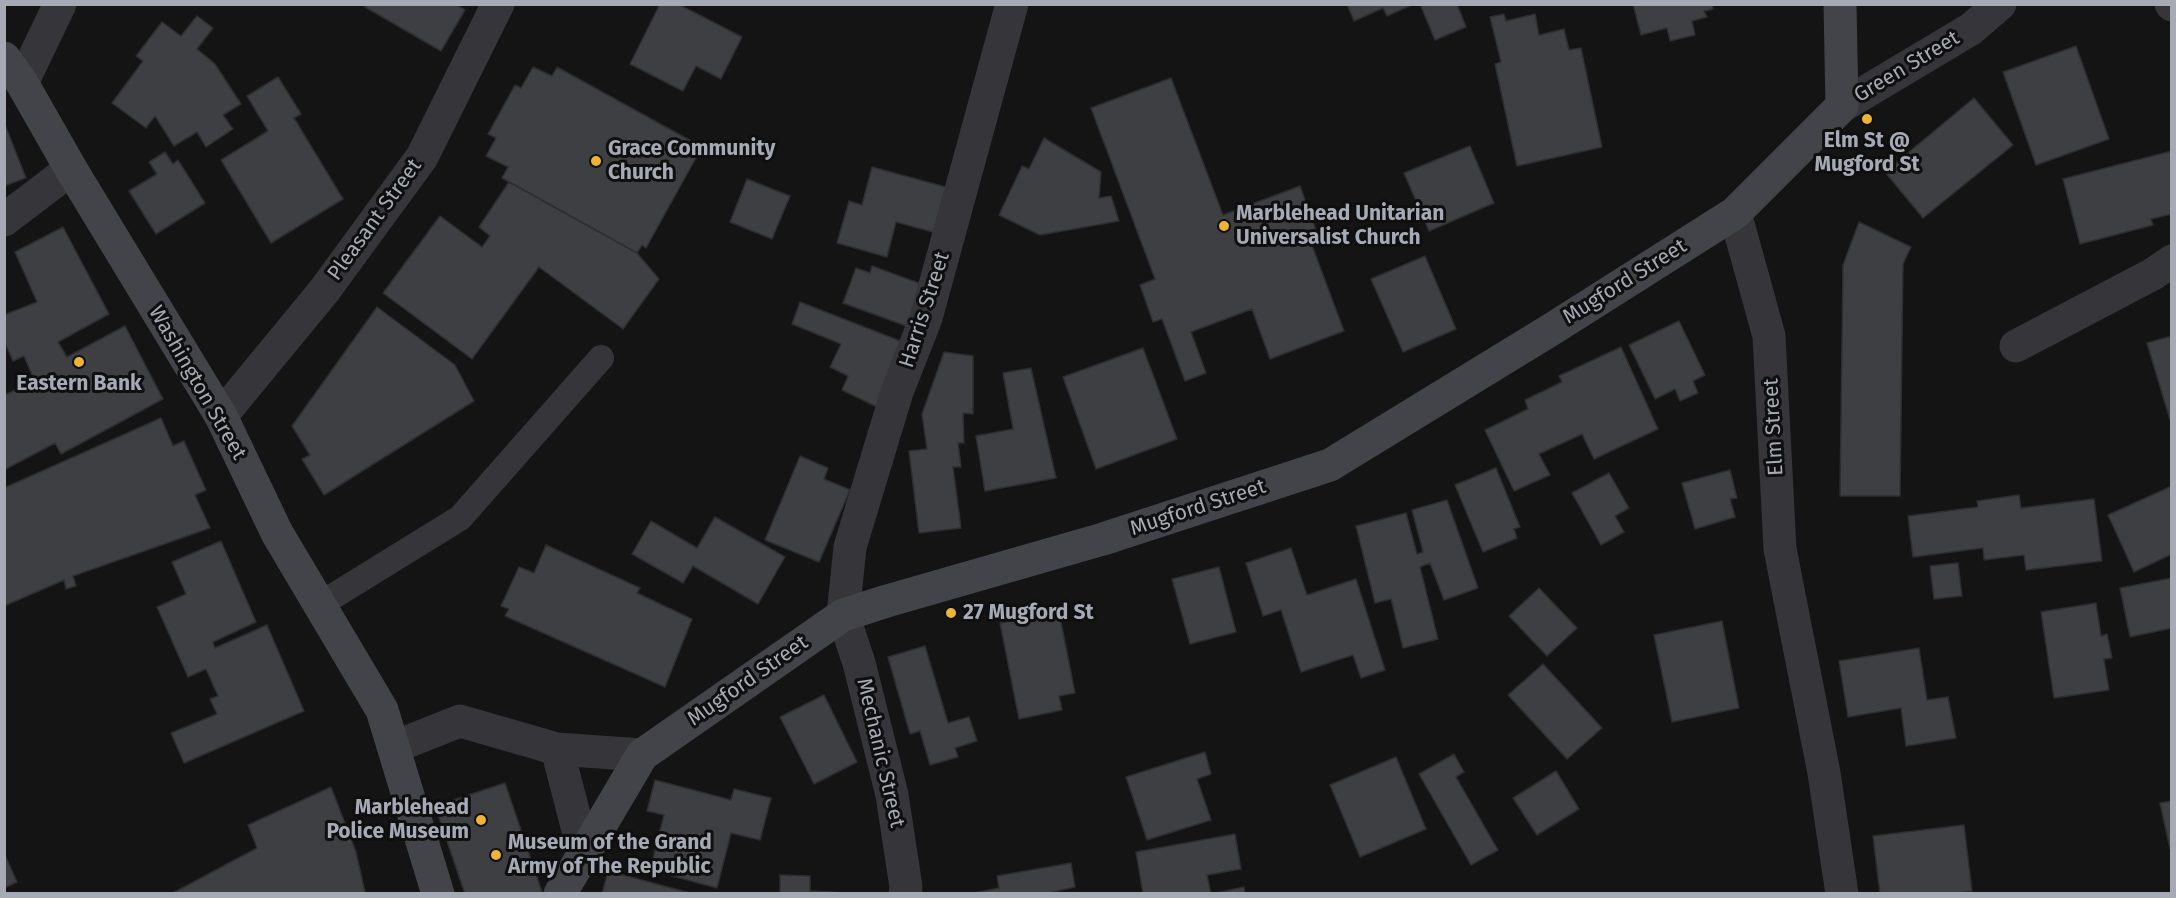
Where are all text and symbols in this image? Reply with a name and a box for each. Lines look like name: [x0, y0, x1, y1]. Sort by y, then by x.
street label: Green Street: [1850, 26, 1964, 108]
marker: Elm St @ Mugford St: [1860, 112, 1874, 126]
place label: Elm St @ Mugford St: [1814, 128, 1920, 178]
place label: Grace Community Church: [608, 136, 775, 186]
street label: Pleasant Street: [323, 154, 427, 286]
marker: Grace Community Church: [589, 154, 603, 168]
place label: Marblehead Unitarian Universalist Church: [1236, 201, 1444, 251]
marker: Marblehead Unitarian Universalist Church: [1217, 219, 1231, 233]
street label: Mugford Street: [1558, 234, 1692, 330]
street label: Harris Street: [894, 249, 956, 371]
street label: Washington Street: [143, 302, 251, 464]
marker: Eastern Bank: [72, 355, 86, 369]
place label: Eastern Bank: [16, 371, 142, 397]
street label: Elm Street: [1759, 378, 1789, 476]
street label: Mugford Street: [1127, 474, 1269, 542]
place label: 27 Mugford St: [963, 600, 1094, 626]
marker: 27 Mugford St: [944, 606, 958, 620]
street label: Mugford Street: [683, 630, 813, 732]
street label: Mechanic Street: [851, 676, 909, 830]
place label: Marblehead Police Museum: [326, 795, 469, 845]
marker: Marblehead Police Museum: [474, 813, 488, 827]
place label: Museum of the Grand Army of The Republic: [508, 830, 712, 880]
marker: Museum of the Grand Army of The Republic: [489, 848, 503, 862]

